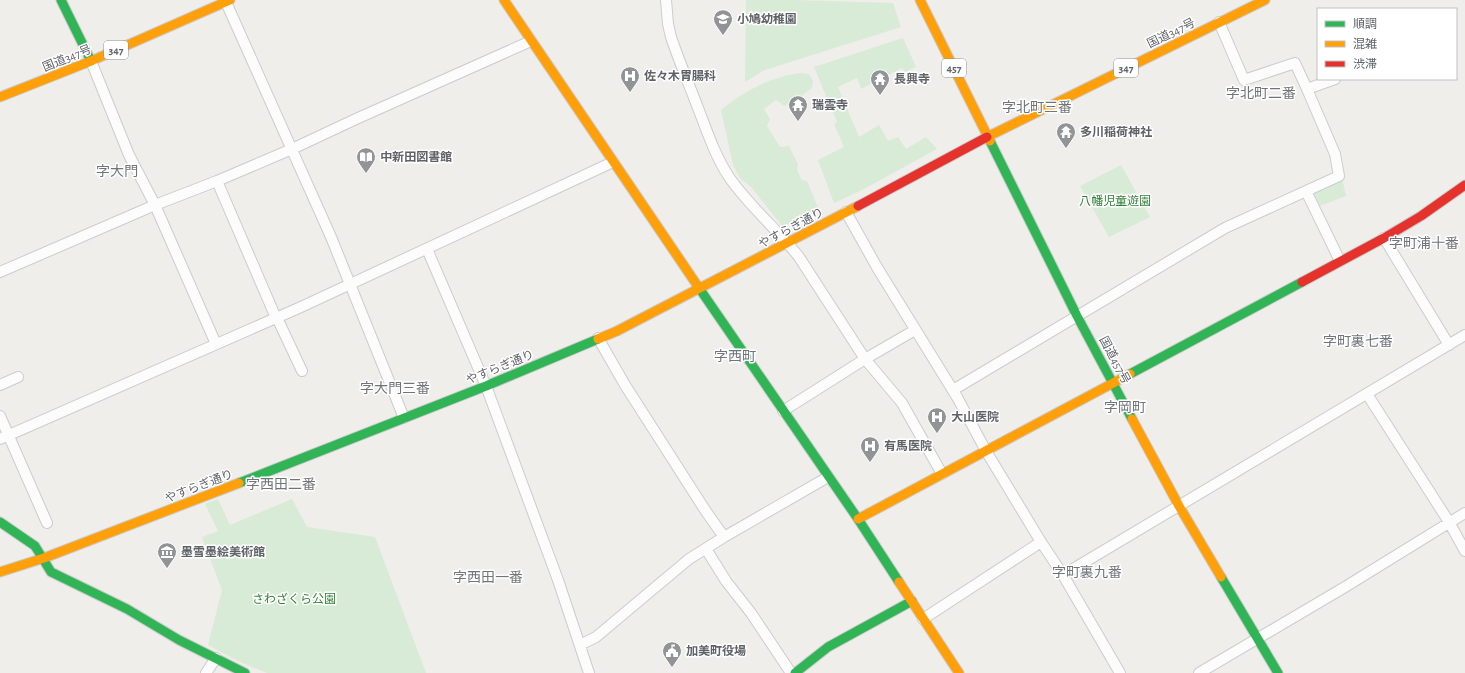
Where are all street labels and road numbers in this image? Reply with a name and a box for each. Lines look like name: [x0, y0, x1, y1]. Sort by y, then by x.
street label: 国道347号: [1145, 15, 1197, 50]
road number: 347: [104, 41, 128, 59]
street label: 国道347号: [40, 42, 93, 73]
road number: 457: [942, 59, 966, 77]
road number: 347: [1114, 59, 1138, 77]
street label: やすらぎ通り: [756, 205, 826, 250]
street label: 国道457号: [1098, 334, 1133, 386]
street label: やすらぎ通り: [464, 347, 536, 386]
street label: やすらぎ通り: [163, 467, 235, 505]

